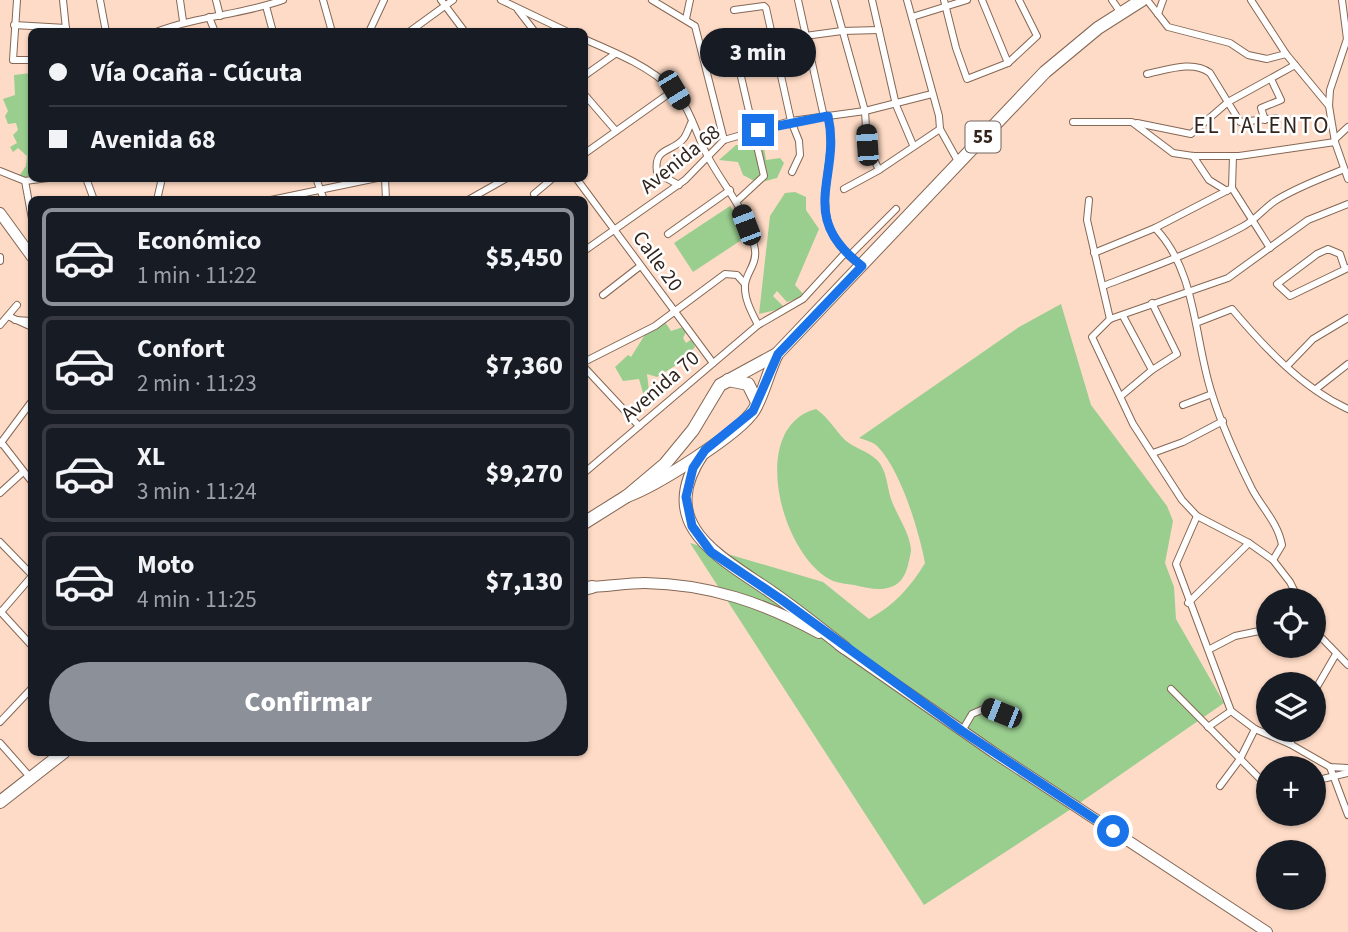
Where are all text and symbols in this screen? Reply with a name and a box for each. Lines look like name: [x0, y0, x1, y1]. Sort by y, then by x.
callout: 3 min: [700, 29, 816, 78]
text: 3 min: [730, 36, 786, 69]
text: Vía Ocaña - Cúcuta: [91, 54, 302, 91]
car: [655, 67, 694, 113]
district label: EL TALENTO: [1193, 109, 1331, 142]
route end: [742, 114, 774, 146]
street label: Avenida 68: [634, 117, 726, 201]
text: Avenida 68: [91, 121, 216, 158]
road number: 55: [965, 122, 1000, 153]
car: [856, 123, 879, 167]
car: [729, 202, 764, 248]
text: Económico: [137, 222, 262, 259]
street label: Calle 20: [626, 224, 690, 298]
icon: car: [53, 226, 116, 289]
text: $5,450: [486, 239, 563, 276]
text: 1 min · 11:22: [137, 259, 257, 292]
text: Confort: [137, 330, 225, 367]
icon: car: [53, 334, 116, 397]
street label: Avenida 70: [614, 343, 706, 429]
text: $7,360: [486, 347, 563, 384]
text: 2 min · 11:23: [137, 367, 257, 400]
text: XL: [137, 438, 165, 475]
icon: car: [53, 442, 116, 505]
text: $9,270: [486, 455, 563, 492]
text: 3 min · 11:24: [137, 475, 257, 508]
text: Moto: [137, 546, 194, 583]
icon: car: [53, 550, 116, 613]
text: $7,130: [486, 563, 563, 600]
text: 4 min · 11:25: [137, 583, 257, 616]
map controls: [1256, 588, 1326, 910]
button: locate: [1256, 588, 1326, 658]
button: Confirmar: [49, 662, 567, 742]
button: layers: [1256, 672, 1326, 742]
car: [978, 695, 1025, 731]
button: +: [1256, 756, 1326, 826]
route start: [1097, 815, 1129, 847]
button: −: [1256, 840, 1326, 910]

